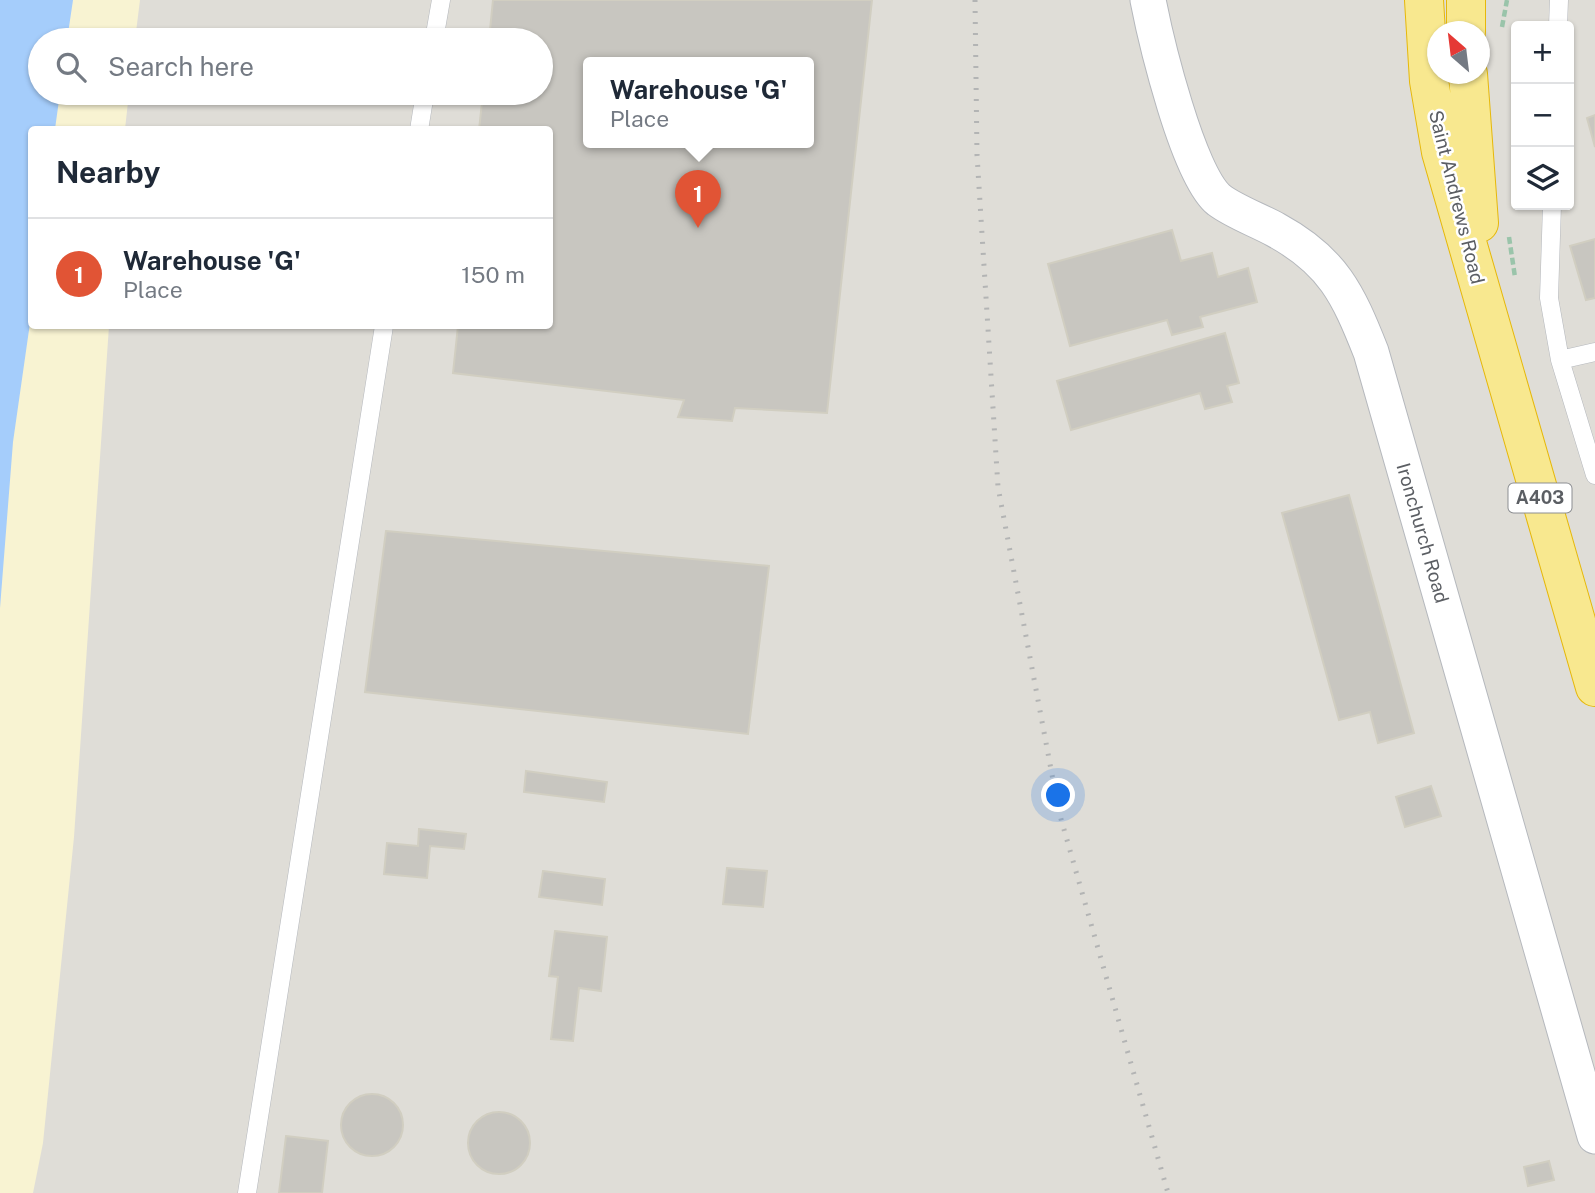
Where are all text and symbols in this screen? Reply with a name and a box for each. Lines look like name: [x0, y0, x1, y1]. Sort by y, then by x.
north arrow: [1427, 21, 1490, 84]
map controls: [1511, 21, 1574, 210]
button: +: [1511, 21, 1574, 84]
search box: [28, 28, 553, 105]
icon: search: [52, 48, 90, 86]
text: Search here: [108, 51, 254, 82]
popup: [583, 57, 814, 148]
text: Warehouse 'G': [610, 74, 787, 105]
button: −: [1511, 84, 1574, 147]
text: Place: [610, 105, 669, 132]
street label: Saint Andrews Road: [1425, 108, 1489, 286]
button: layers: [1511, 147, 1574, 210]
text: Nearby: [56, 154, 160, 190]
pin: 1: [675, 170, 721, 228]
text: Warehouse 'G': [123, 245, 301, 276]
text: 1: [74, 261, 84, 288]
text: 150 m: [461, 261, 525, 288]
text: Place: [123, 276, 183, 303]
street label: Ironchurch Road: [1392, 460, 1454, 606]
road number: A403: [1508, 484, 1572, 512]
your location: [1041, 778, 1075, 812]

